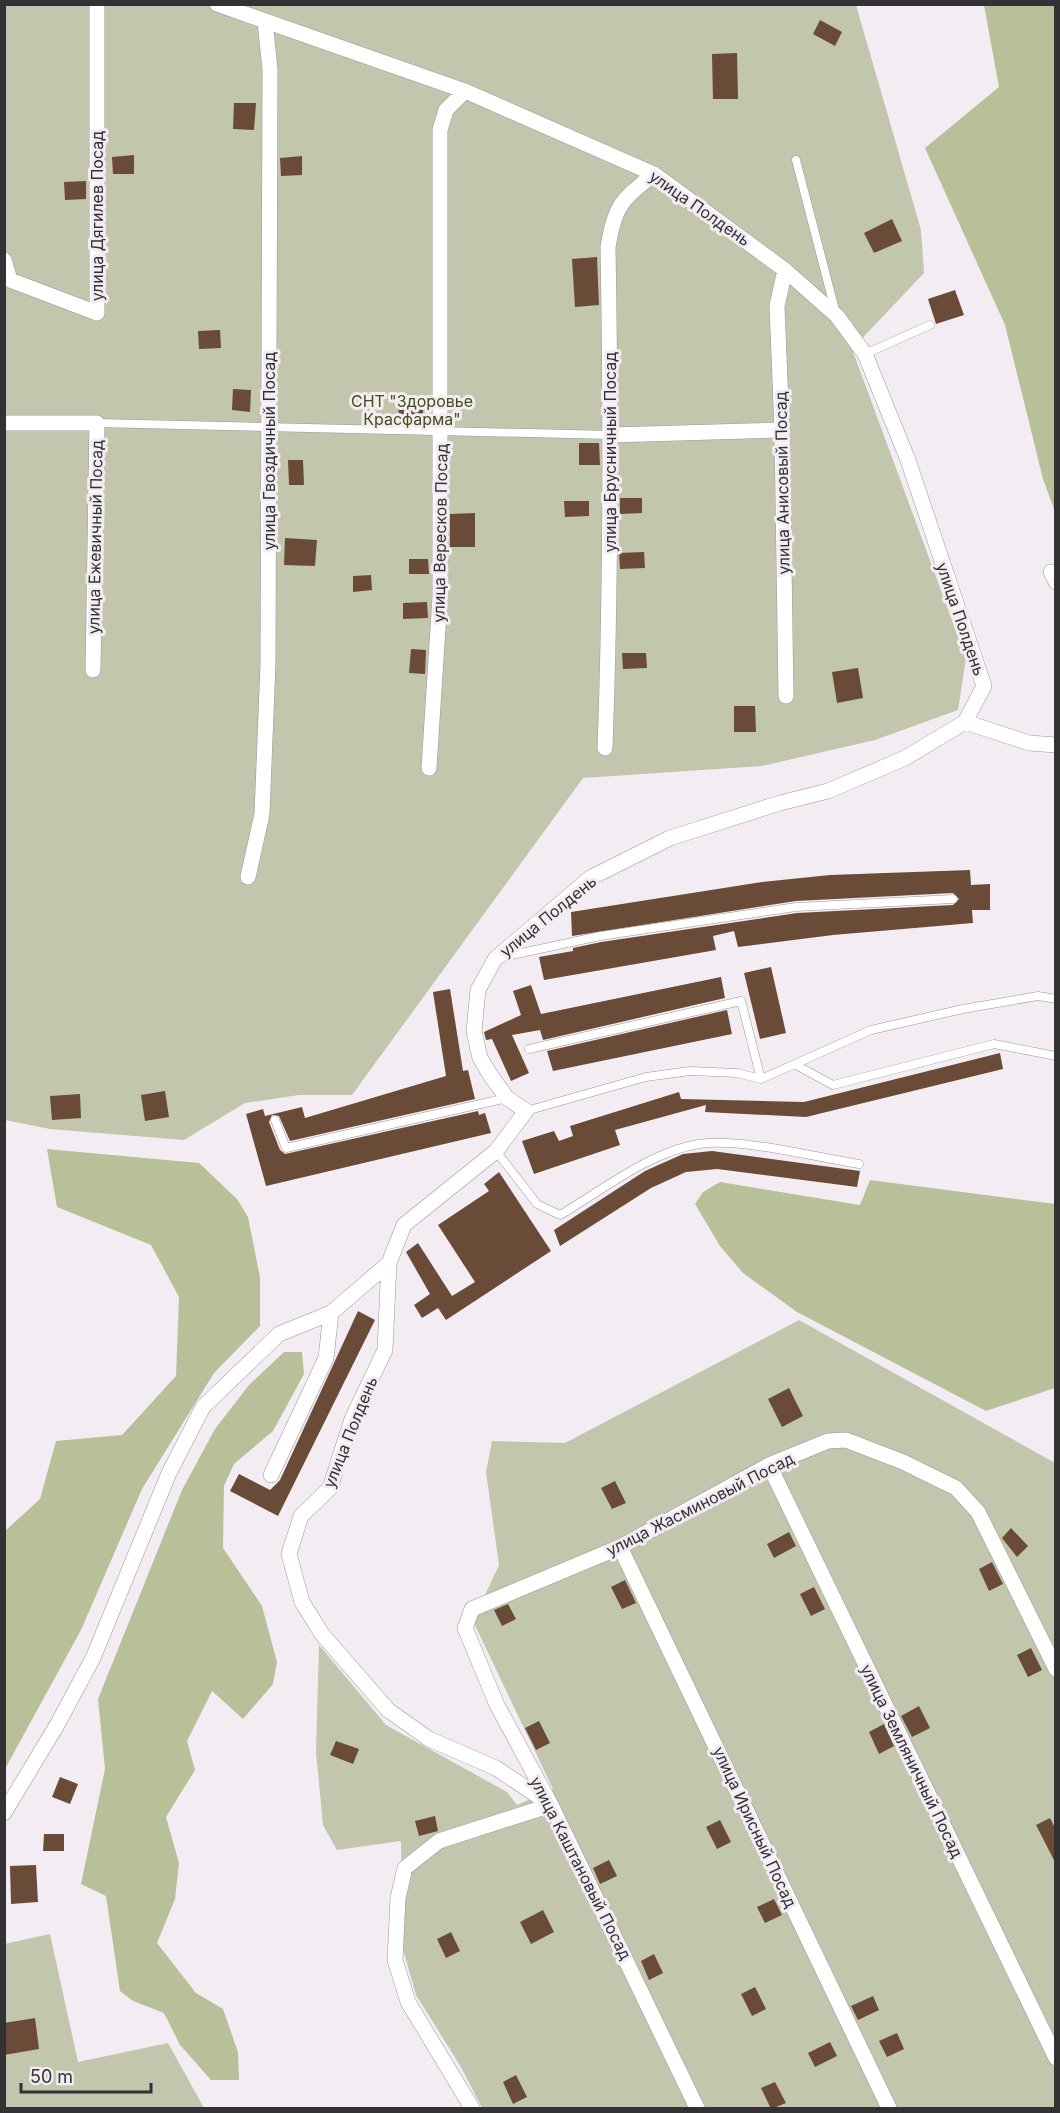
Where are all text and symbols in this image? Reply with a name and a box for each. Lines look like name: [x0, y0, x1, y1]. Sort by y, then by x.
street label: улица Дягилев Посад: [87, 131, 107, 301]
street label: улица Полдень: [646, 166, 754, 250]
street label: улица Гвоздичный Посад: [259, 352, 279, 550]
street label: улица Брусничный Посад: [600, 352, 620, 552]
park label: СНТ "Здоровье Красфарма": [351, 391, 473, 429]
street label: улица Анисовый Посад: [770, 391, 794, 575]
street label: улица Ежевичный Посад: [83, 440, 107, 634]
street label: улица Вересков Посад: [428, 443, 452, 623]
street label: улица Полдень: [932, 560, 990, 678]
street label: улица Полдень: [496, 871, 600, 961]
street label: улица Полдень: [319, 1373, 381, 1491]
street label: улица Жасминовый Посад: [603, 1448, 797, 1560]
street label: улица Земляничный Посад: [856, 1661, 968, 1861]
street label: улица Ирисный Посад: [709, 1743, 801, 1911]
street label: улица Каштановый Посад: [526, 1773, 636, 1963]
scale bar: [21, 2056, 152, 2094]
text: 50 m: [30, 2066, 73, 2087]

